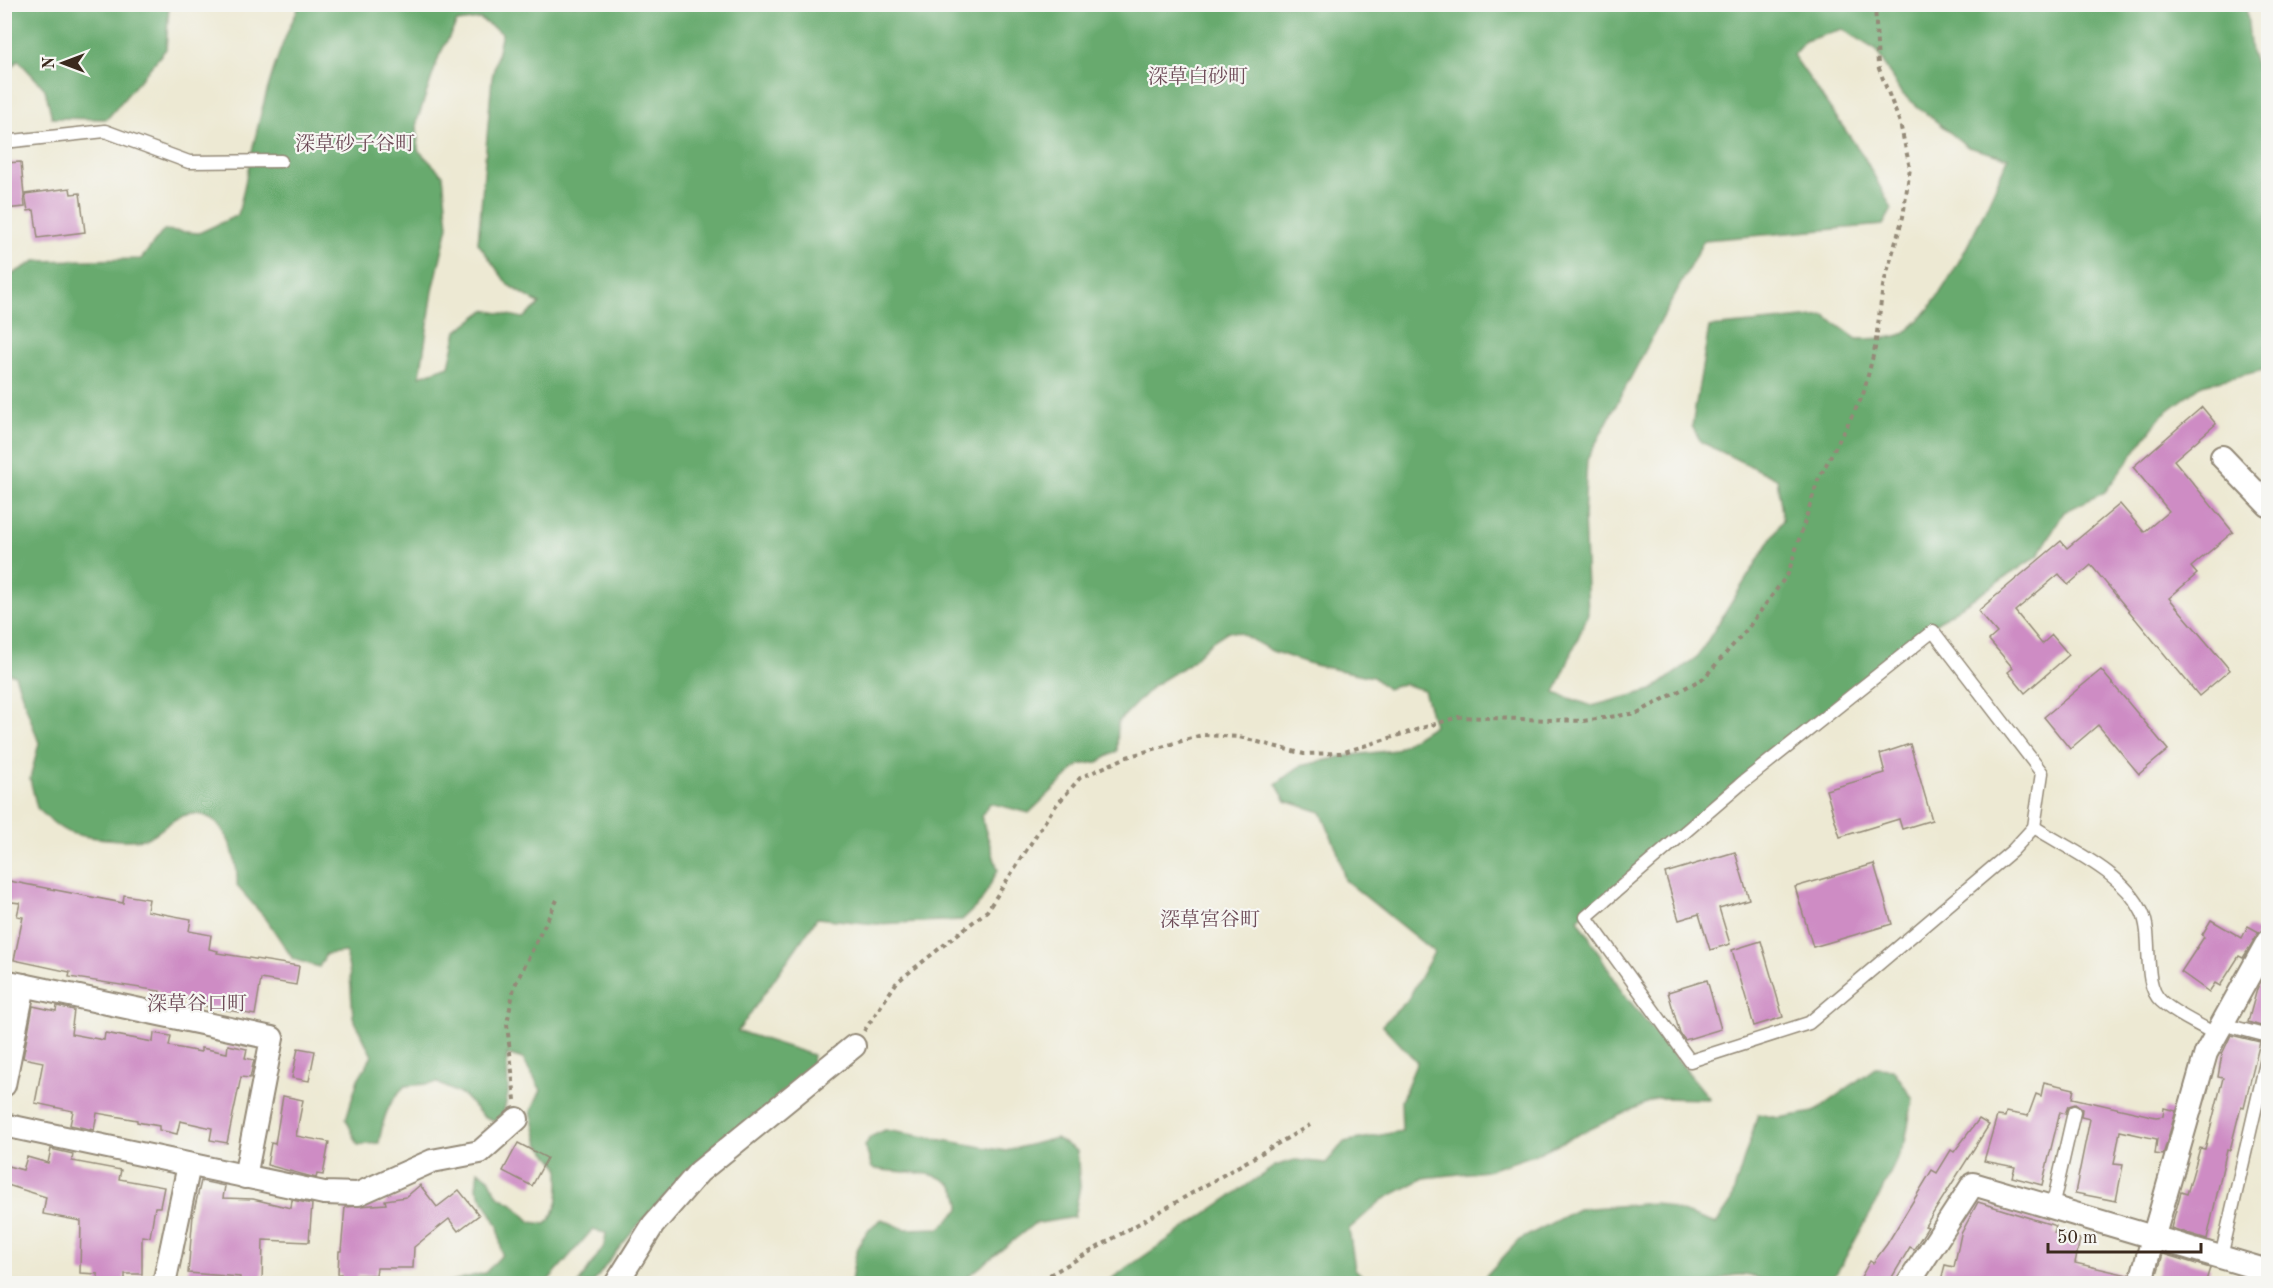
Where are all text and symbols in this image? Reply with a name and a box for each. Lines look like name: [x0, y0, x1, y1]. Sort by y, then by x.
north arrow: [33, 33, 93, 93]
text: N: [42, 56, 58, 69]
district label: 深草白砂町: [1148, 66, 1248, 88]
district label: 深草砂子谷町: [295, 133, 415, 155]
district label: 深草宮谷町: [1160, 909, 1260, 931]
district label: 深草谷口町: [147, 993, 247, 1015]
scale bar: [2048, 1216, 2201, 1254]
text: 50 m: [2057, 1229, 2097, 1247]

